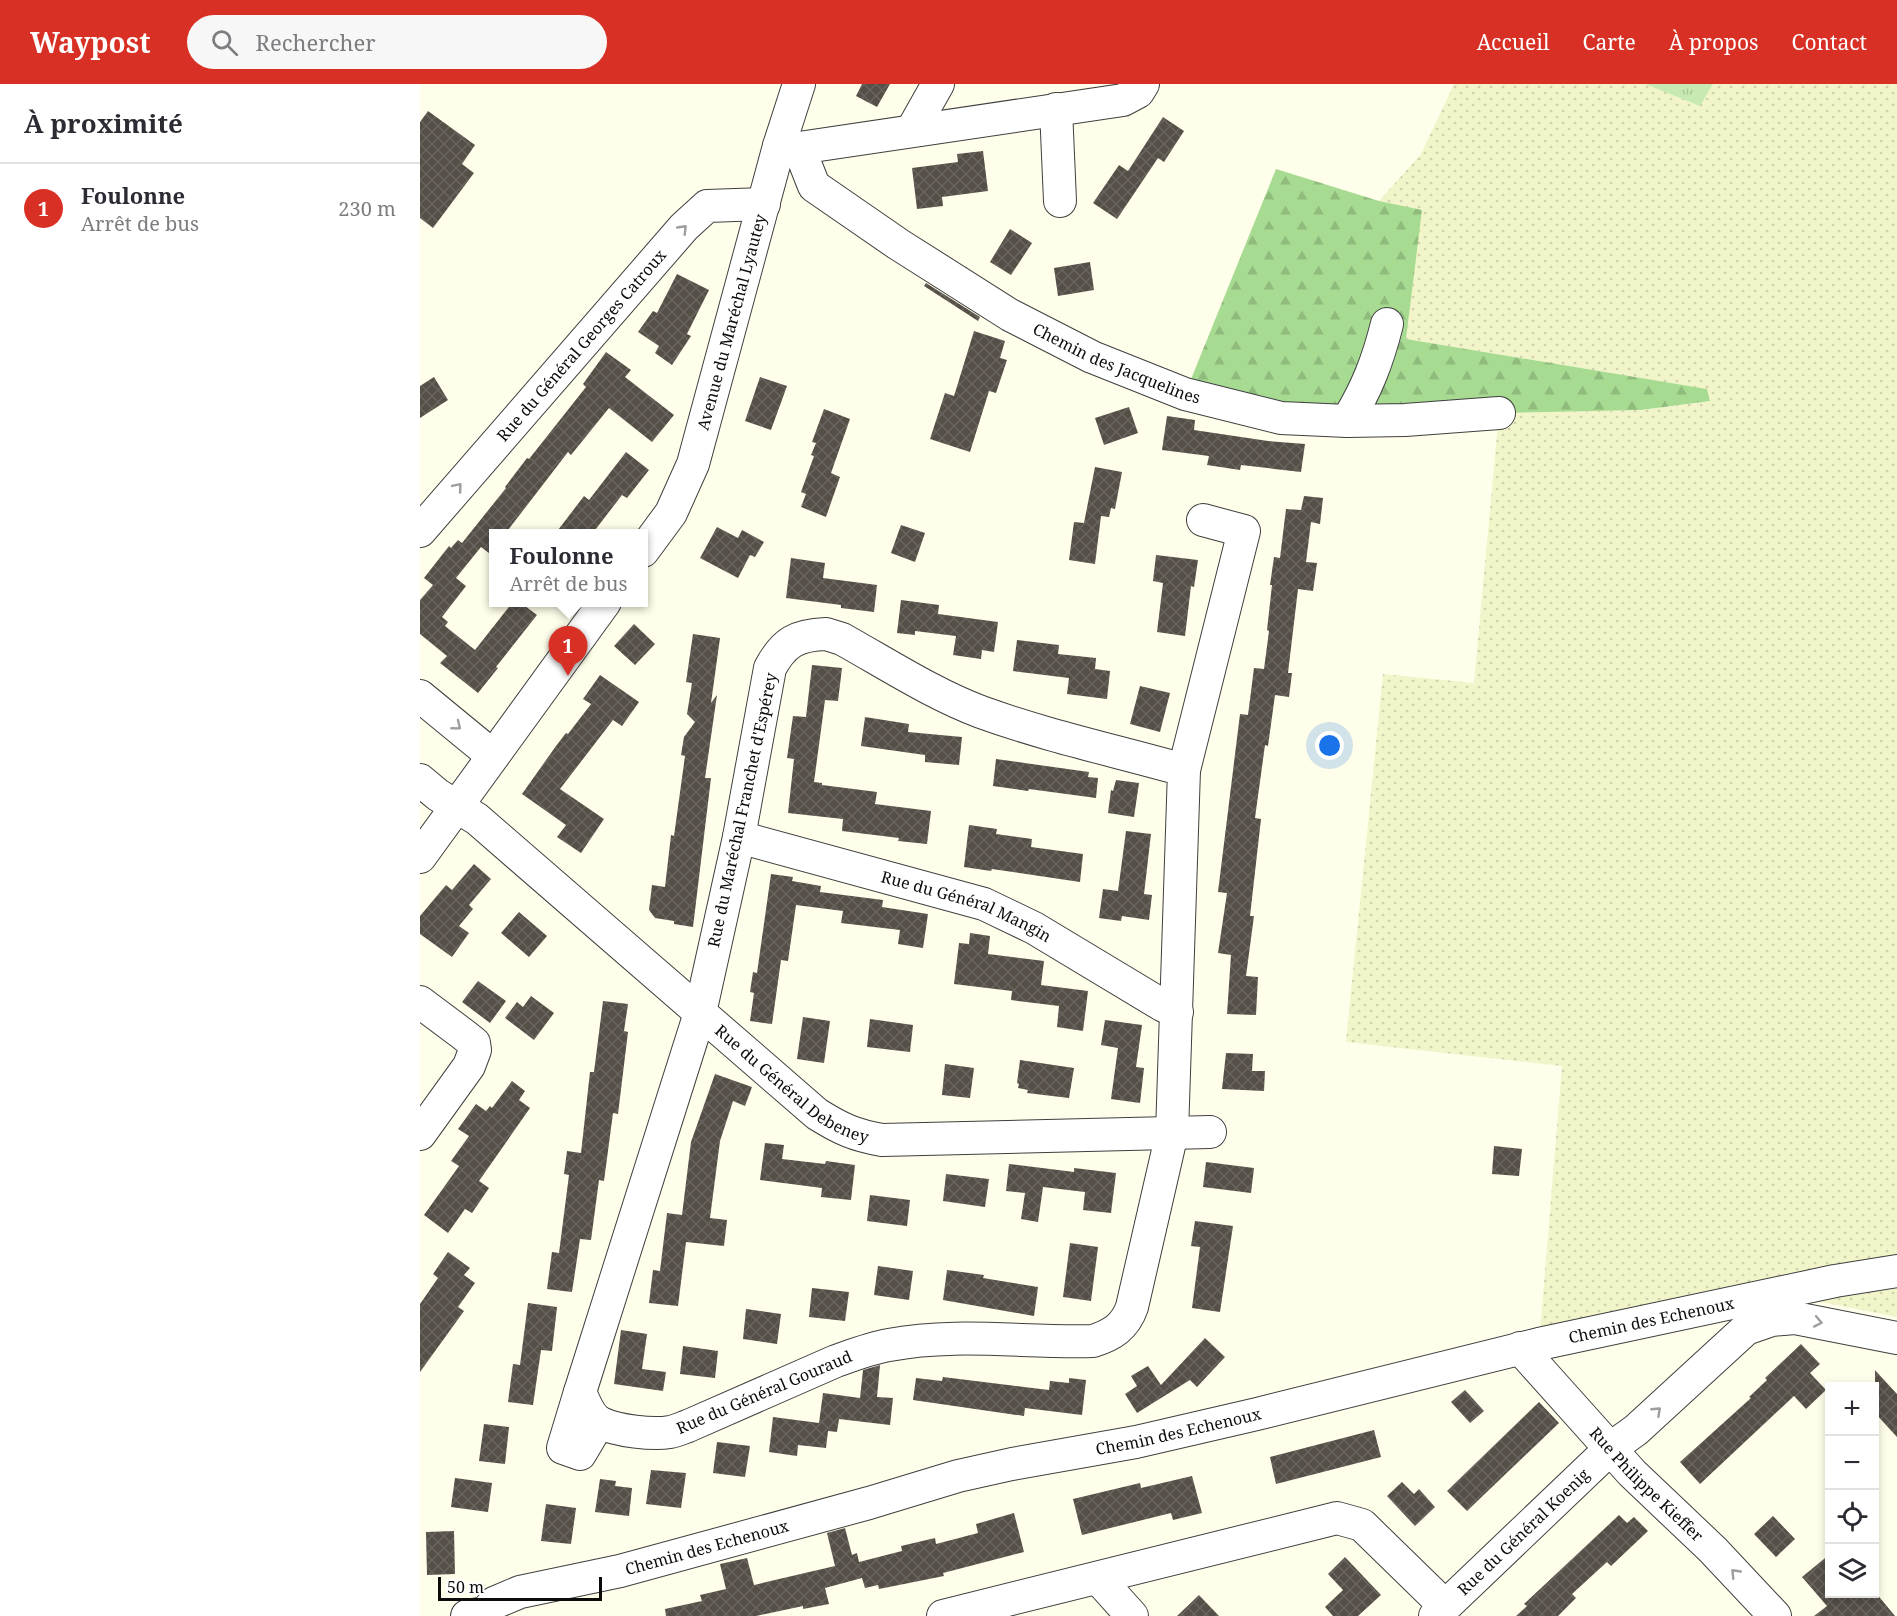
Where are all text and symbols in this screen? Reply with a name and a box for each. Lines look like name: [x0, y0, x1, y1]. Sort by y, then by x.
search box: [187, 15, 607, 69]
text: Waypost: [30, 23, 151, 61]
icon: search: [208, 26, 241, 59]
text: Rechercher: [256, 27, 376, 57]
text: Accueil: [1477, 28, 1550, 56]
text: Carte: [1583, 28, 1636, 56]
text: À propos: [1669, 28, 1759, 56]
text: Contact: [1792, 28, 1867, 56]
text: À proximité: [24, 105, 183, 141]
text: Foulonne: [81, 180, 185, 210]
text: 1: [38, 195, 49, 222]
text: 230 m: [338, 195, 396, 222]
text: Arrêt de bus: [81, 210, 199, 237]
street label: Avenue du Maréchal Lyautey: [692, 211, 771, 432]
one-way arrow: [676, 225, 687, 235]
street label: Rue du Général Georges Catroux: [492, 244, 671, 446]
street label: Chemin des Jacquelines: [1029, 318, 1203, 408]
one-way arrow: [451, 483, 462, 494]
popup: [489, 529, 648, 607]
text: Foulonne: [509, 540, 614, 570]
text: Arrêt de bus: [509, 570, 628, 597]
pin: 1: [548, 626, 588, 676]
street label: Rue du Maréchal Franchet d'Espérey: [702, 670, 782, 949]
one-way arrow: [450, 718, 461, 729]
your location: [1315, 731, 1344, 760]
street label: Rue du Général Mangin: [879, 865, 1056, 947]
street label: Rue du Général Debeney: [710, 1019, 872, 1148]
street label: Chemin des Echenoux: [1566, 1292, 1737, 1348]
one-way arrow: [1812, 1315, 1822, 1328]
street label: Rue du Général Gouraud: [673, 1345, 855, 1439]
map controls: [1825, 1382, 1879, 1598]
button: +: [1825, 1382, 1879, 1436]
street label: Chemin des Echenoux: [1094, 1402, 1264, 1460]
one-way arrow: [1650, 1407, 1661, 1418]
street label: Rue Philippe Kieffer: [1585, 1422, 1709, 1547]
button: −: [1825, 1436, 1879, 1490]
street label: Rue du Général Koenig: [1453, 1463, 1594, 1600]
button: locate: [1825, 1490, 1879, 1544]
street label: Chemin des Echenoux: [622, 1514, 792, 1580]
button: layers: [1825, 1544, 1879, 1598]
one-way arrow: [1732, 1570, 1743, 1581]
scale bar: [438, 1574, 602, 1602]
text: 50 m: [447, 1576, 484, 1598]

